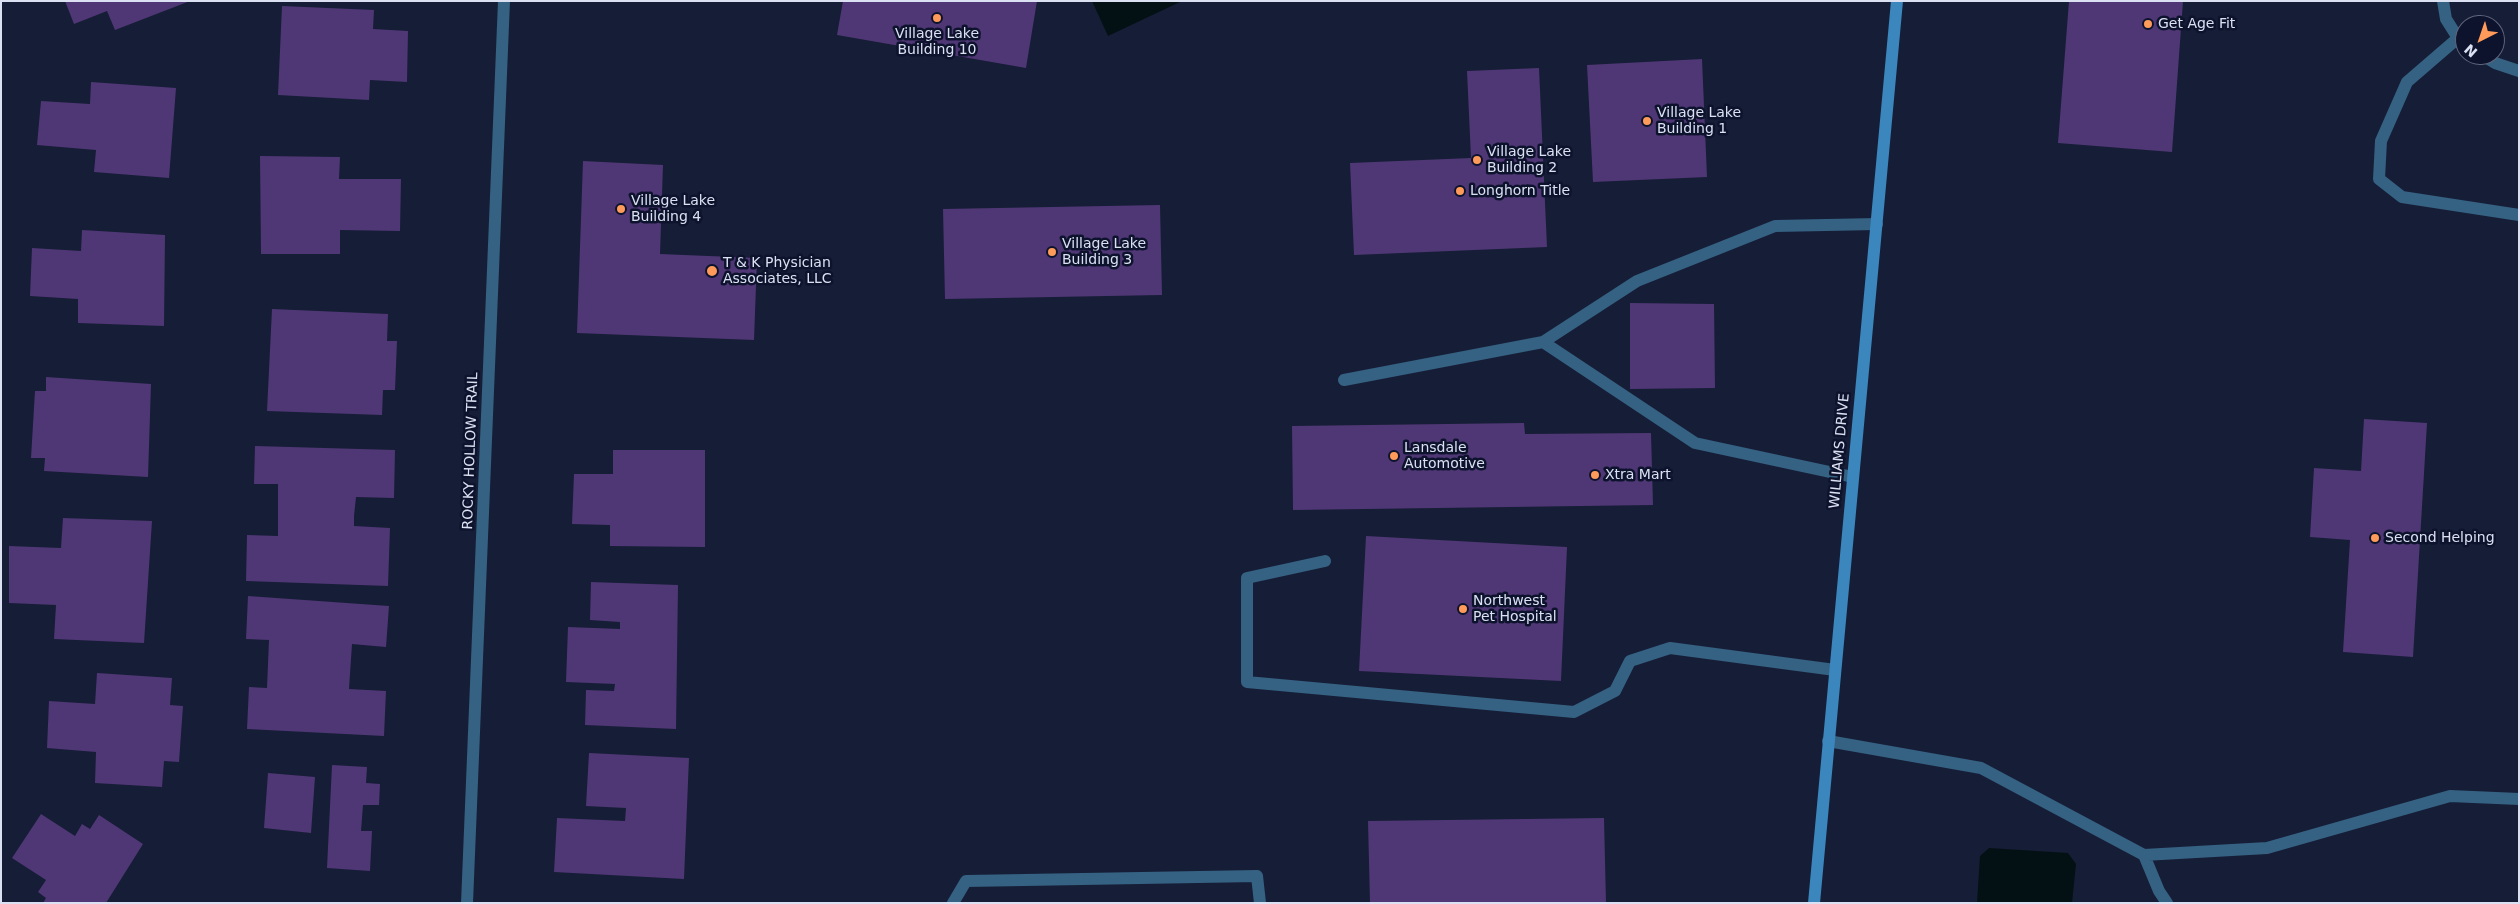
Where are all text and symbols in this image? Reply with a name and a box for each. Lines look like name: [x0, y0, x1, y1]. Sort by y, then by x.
marker: Village Lake Building 10: [931, 12, 943, 24]
north arrow: [2455, 15, 2505, 65]
place label: Get Age Fit: [2158, 16, 2235, 32]
marker: Get Age Fit: [2142, 18, 2154, 30]
place label: Village Lake Building 10: [895, 26, 979, 58]
text: N: [2461, 41, 2480, 60]
place label: Village Lake Building 1: [1657, 105, 1741, 138]
marker: Village Lake Building 1: [1641, 115, 1653, 127]
place label: Village Lake Building 2: [1487, 144, 1571, 176]
marker: Village Lake Building 2: [1471, 154, 1483, 166]
place label: Longhorn Title: [1470, 183, 1570, 199]
marker: Longhorn Title: [1454, 185, 1466, 197]
place label: Village Lake Building 4: [631, 193, 715, 226]
marker: Village Lake Building 4: [615, 203, 627, 215]
place label: Village Lake Building 3: [1062, 236, 1146, 268]
marker: Village Lake Building 3: [1046, 246, 1058, 258]
place label: T & K Physician Associates, LLC: [723, 255, 832, 288]
marker: T & K Physician Associates, LLC: [705, 264, 719, 278]
street label: ROCKY HOLLOW TRAIL: [460, 372, 482, 530]
street label: WILLIAMS DRIVE: [1827, 393, 1853, 509]
place label: Lansdale Automotive: [1404, 440, 1485, 472]
marker: Lansdale Automotive: [1388, 450, 1400, 462]
place label: Xtra Mart: [1605, 467, 1671, 483]
marker: Xtra Mart: [1589, 469, 1601, 481]
place label: Second Helping: [2385, 530, 2495, 546]
marker: Second Helping: [2369, 532, 2381, 544]
place label: Northwest Pet Hospital: [1473, 593, 1557, 626]
marker: Northwest Pet Hospital: [1457, 603, 1469, 615]

